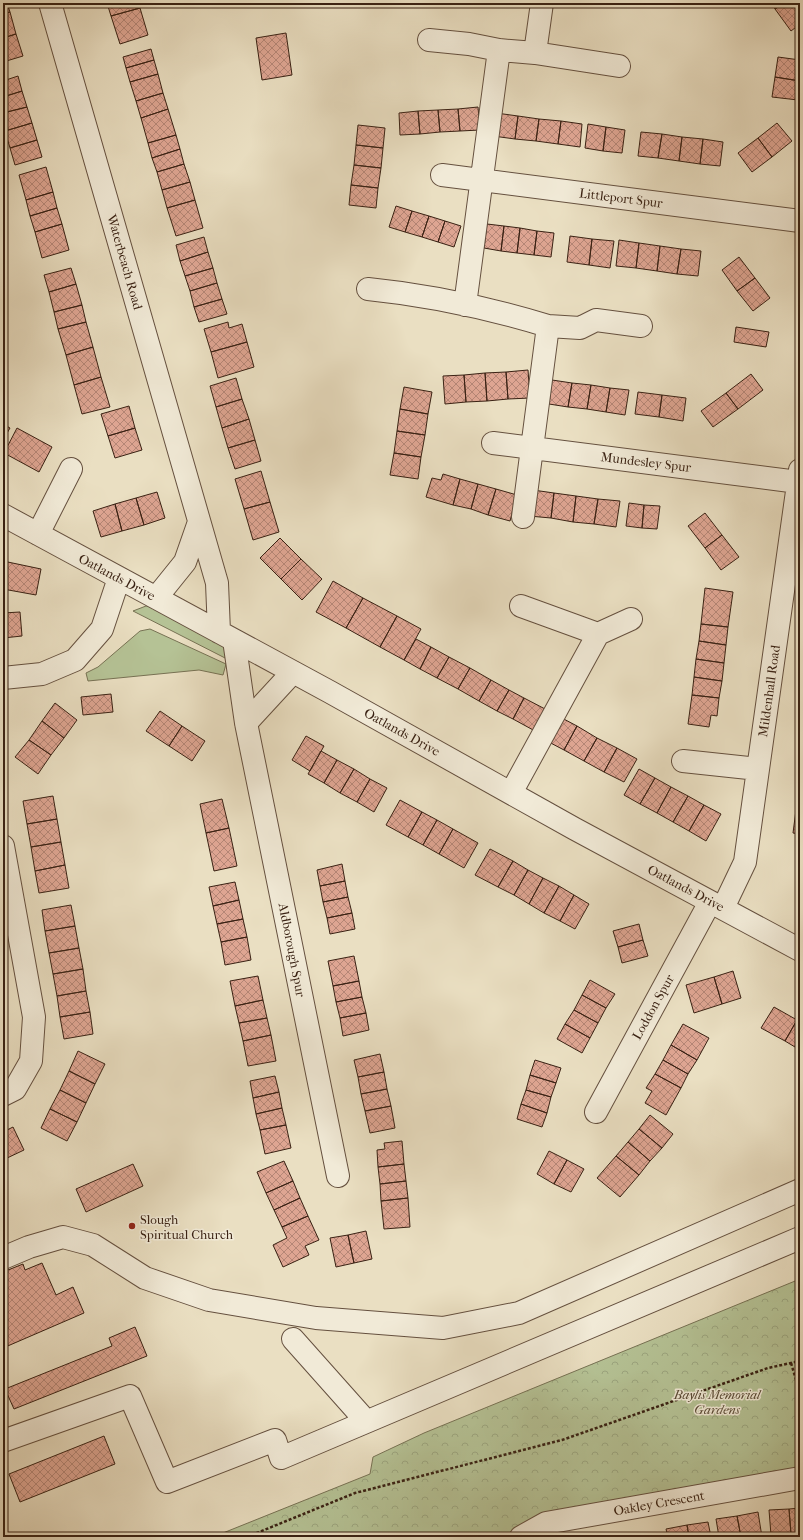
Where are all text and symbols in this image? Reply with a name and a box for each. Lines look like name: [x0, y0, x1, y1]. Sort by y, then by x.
street label: Littleport Spur: [578, 185, 664, 211]
street label: Waterbeach Road: [104, 212, 146, 312]
street label: Mundesley Spur: [600, 449, 692, 475]
street label: Oatlands Drive: [76, 551, 158, 604]
street label: Mildenhall Road: [755, 643, 783, 738]
street label: Oatlands Drive: [361, 705, 443, 759]
street label: Oatlands Drive: [645, 862, 727, 915]
street label: Aldborough Spur: [275, 901, 309, 999]
street label: Loddon Spur: [629, 971, 677, 1042]
place label: Slough Spiritual Church: [140, 1212, 234, 1242]
marker: Slough Spiritual Church: [127, 1221, 137, 1231]
park label: Baylis Memorial Gardens: [673, 1387, 762, 1417]
street label: Oakley Crescent: [612, 1488, 706, 1518]

